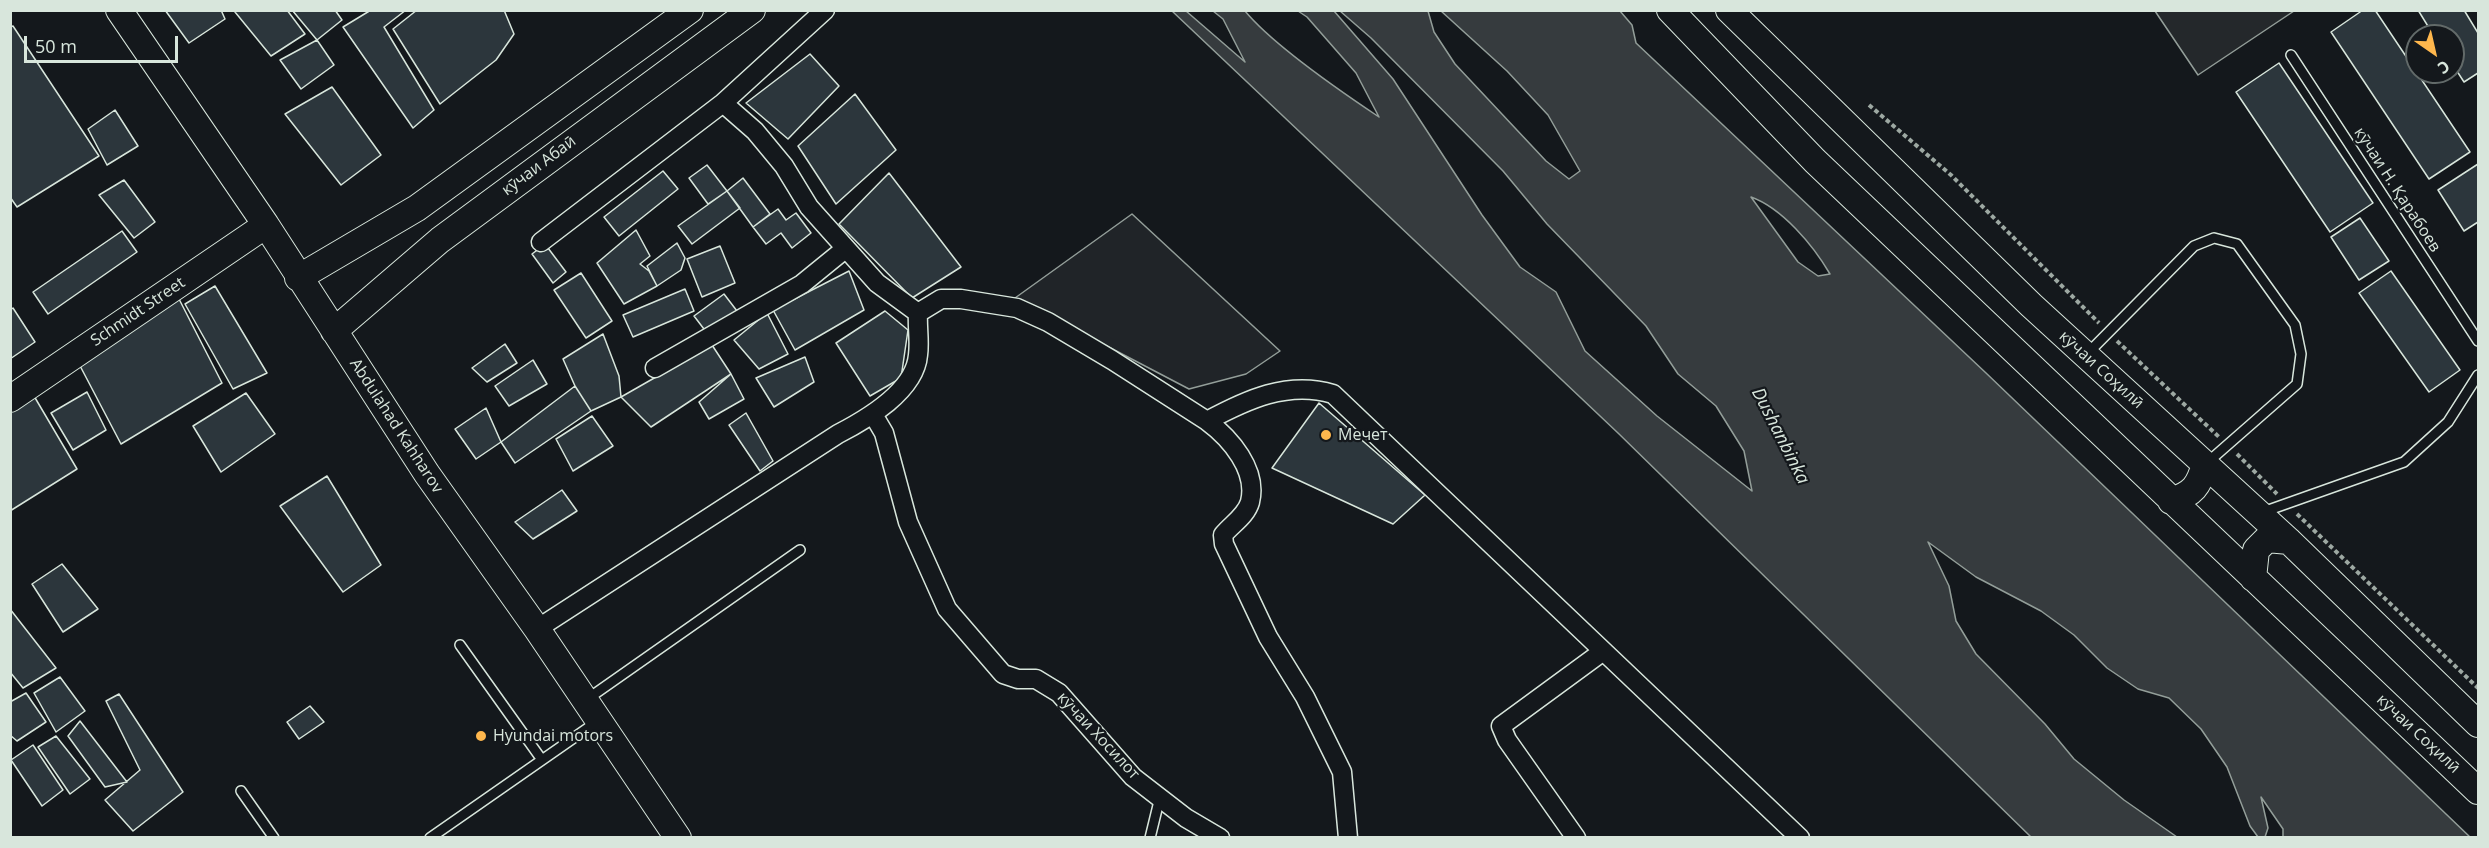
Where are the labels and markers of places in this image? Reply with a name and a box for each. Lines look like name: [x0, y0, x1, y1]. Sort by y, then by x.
place label: Мечет: [1338, 425, 1388, 445]
marker: Мечет: [1319, 428, 1333, 442]
place label: Hyundai motors: [493, 726, 613, 746]
marker: Hyundai motors: [474, 729, 488, 743]

